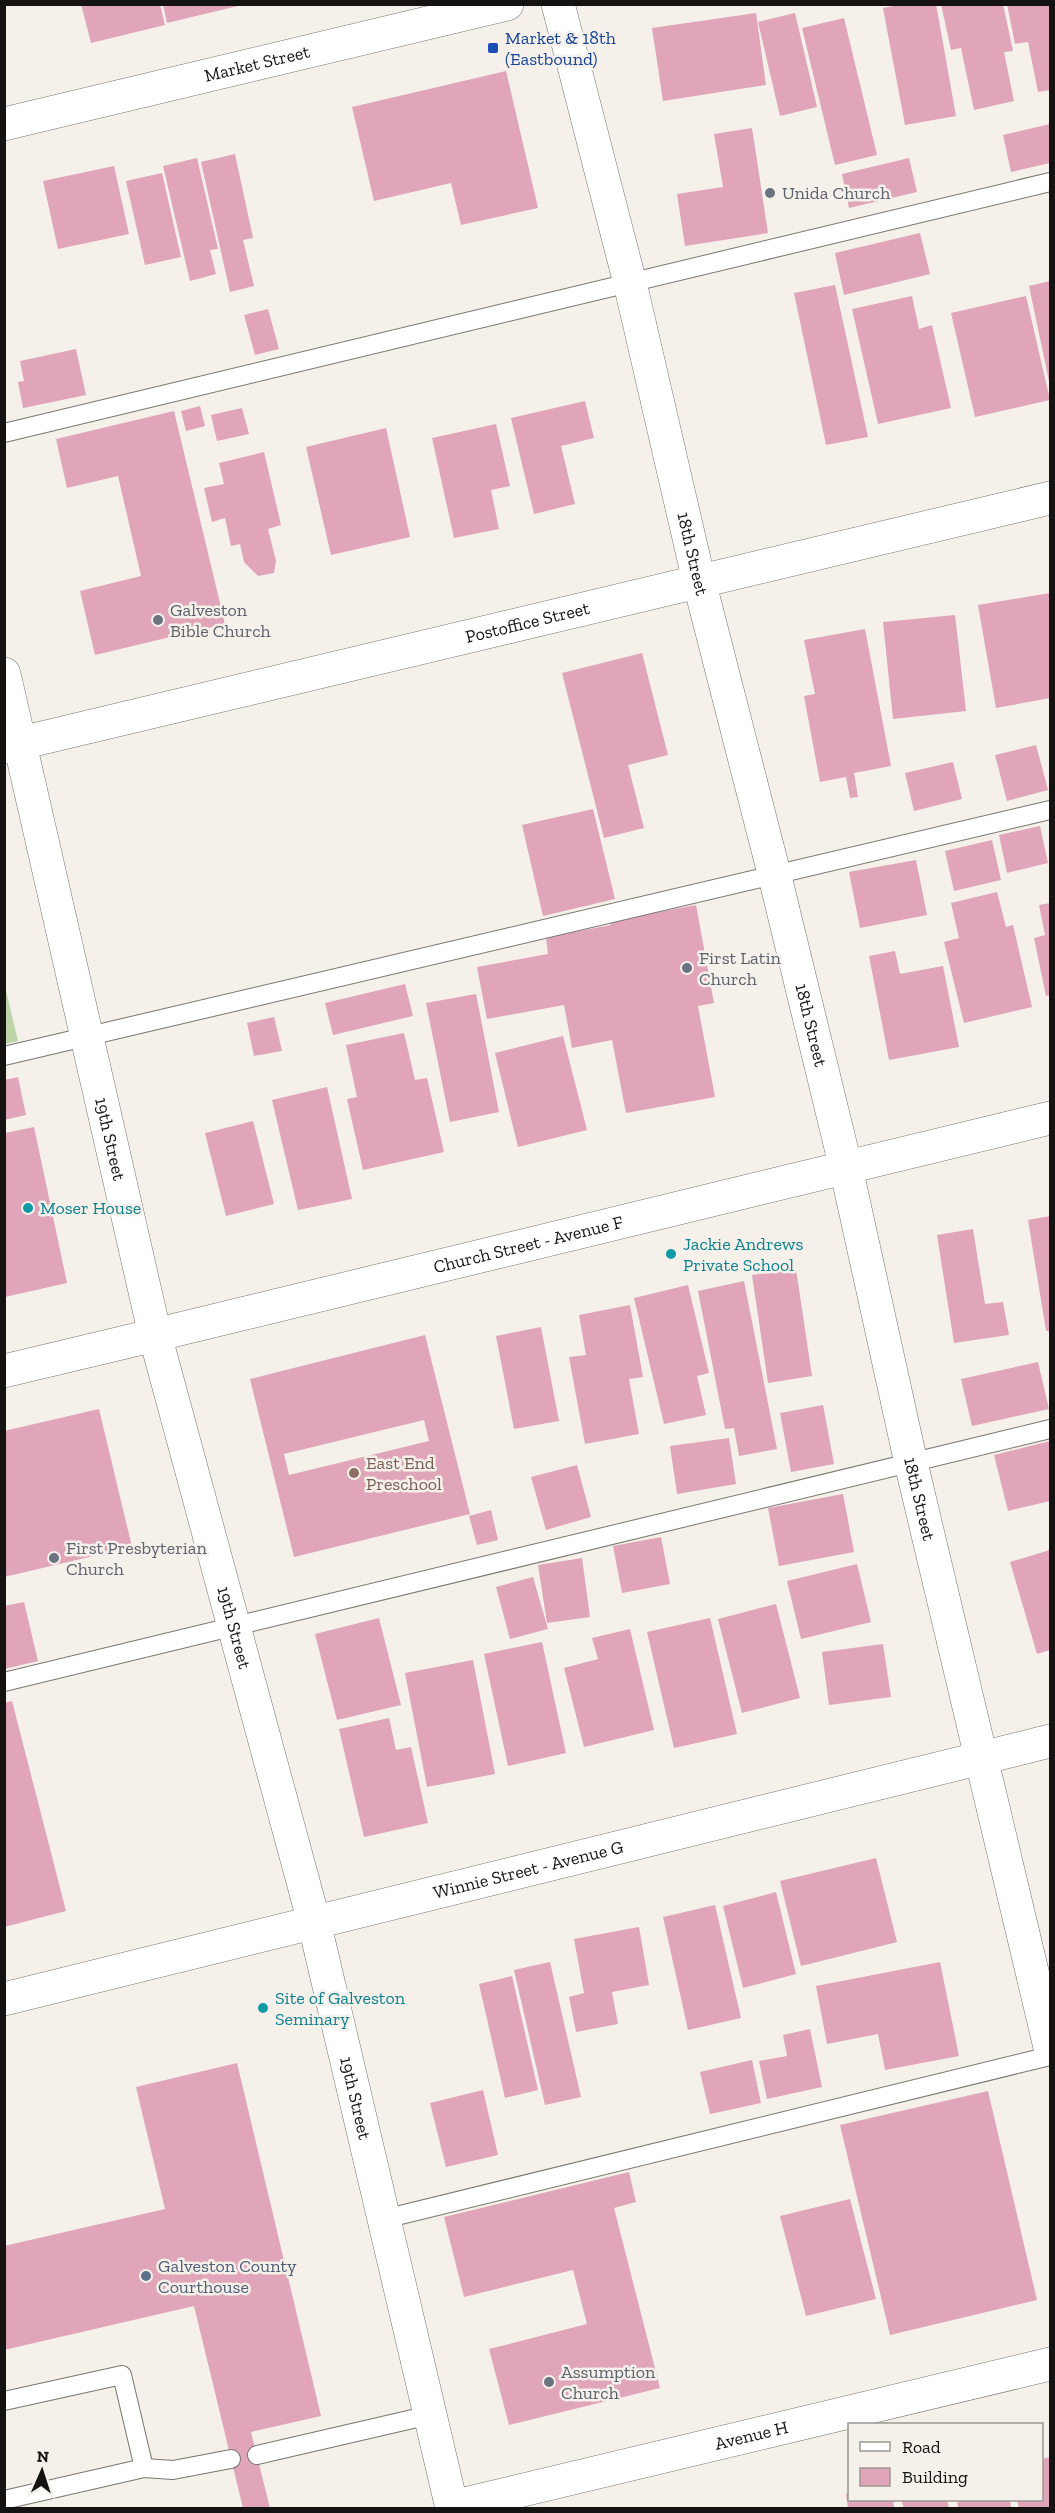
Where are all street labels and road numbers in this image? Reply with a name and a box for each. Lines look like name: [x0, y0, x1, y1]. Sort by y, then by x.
street label: Market Street: [202, 40, 312, 87]
street label: 18th Street: [672, 510, 713, 598]
street label: Postoffice Street: [463, 597, 592, 648]
street label: 18th Street: [790, 981, 832, 1069]
street label: 19th Street: [90, 1095, 130, 1183]
street label: Church Street - Avenue F: [431, 1211, 625, 1278]
street label: 18th Street: [899, 1455, 940, 1543]
street label: 19th Street: [213, 1584, 256, 1671]
street label: Winnie Street - Avenue G: [431, 1836, 626, 1904]
street label: 19th Street: [335, 2054, 376, 2142]
street label: Avenue H: [713, 2416, 790, 2455]

